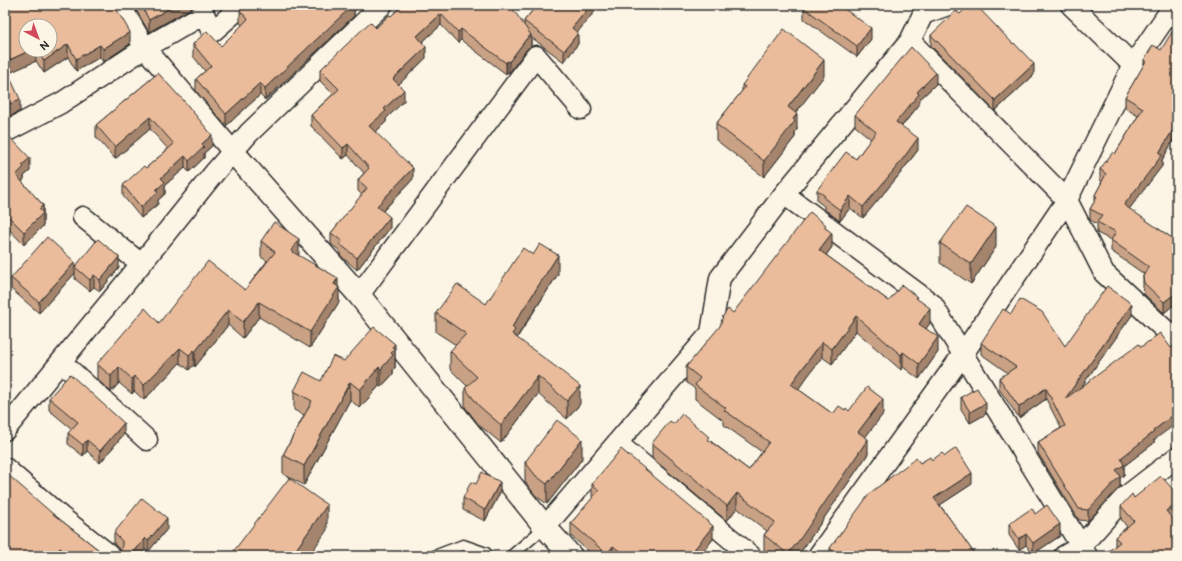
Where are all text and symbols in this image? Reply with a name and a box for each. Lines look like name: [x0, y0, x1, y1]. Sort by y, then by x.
north arrow: [18, 18, 58, 58]
text: N: [37, 38, 52, 53]

